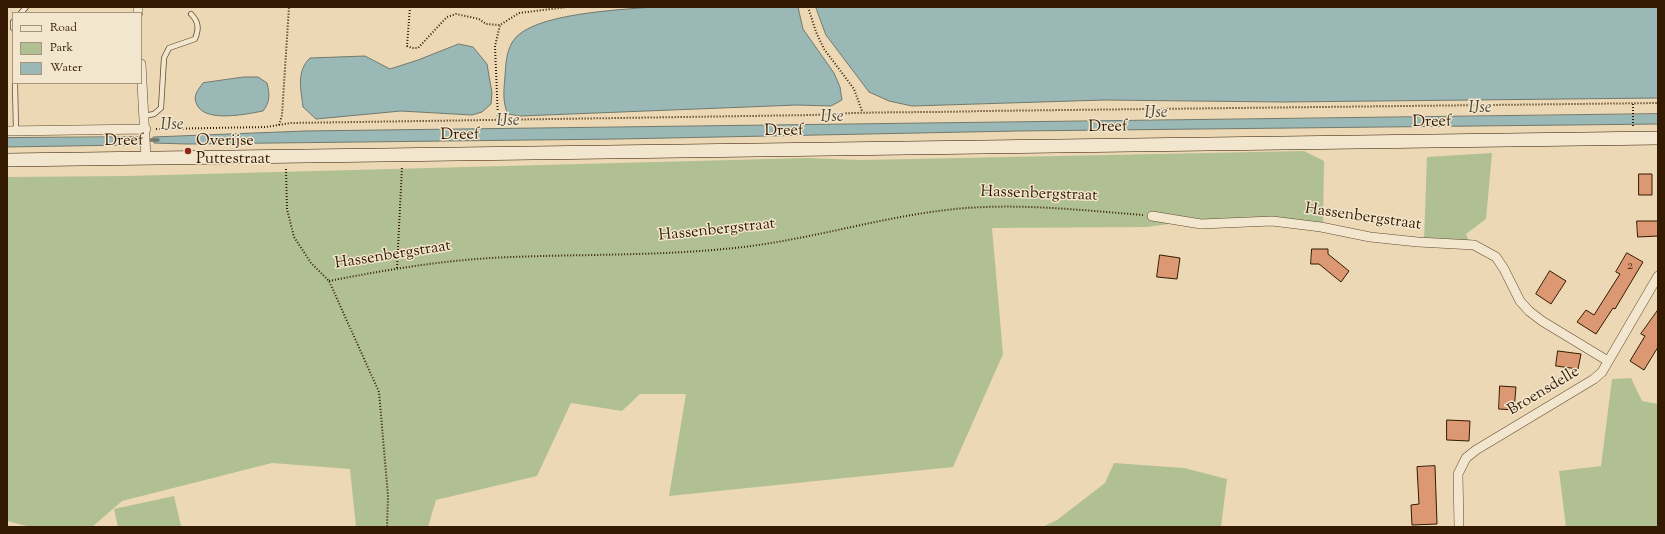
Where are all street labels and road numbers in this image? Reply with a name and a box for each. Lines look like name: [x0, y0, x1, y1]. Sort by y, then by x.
street label: Dreef: [1412, 113, 1452, 133]
street label: Dreef: [1088, 118, 1128, 138]
street label: Dreef: [764, 122, 804, 142]
street label: Dreef: [440, 126, 480, 146]
street label: Dreef: [104, 132, 144, 152]
street label: Hassenbergstraat: [980, 183, 1098, 207]
street label: Hassenbergstraat: [1304, 200, 1422, 236]
street label: Hassenbergstraat: [658, 215, 776, 247]
street label: Hassenbergstraat: [334, 237, 452, 275]
street label: Broensdelle: [1505, 363, 1583, 421]

